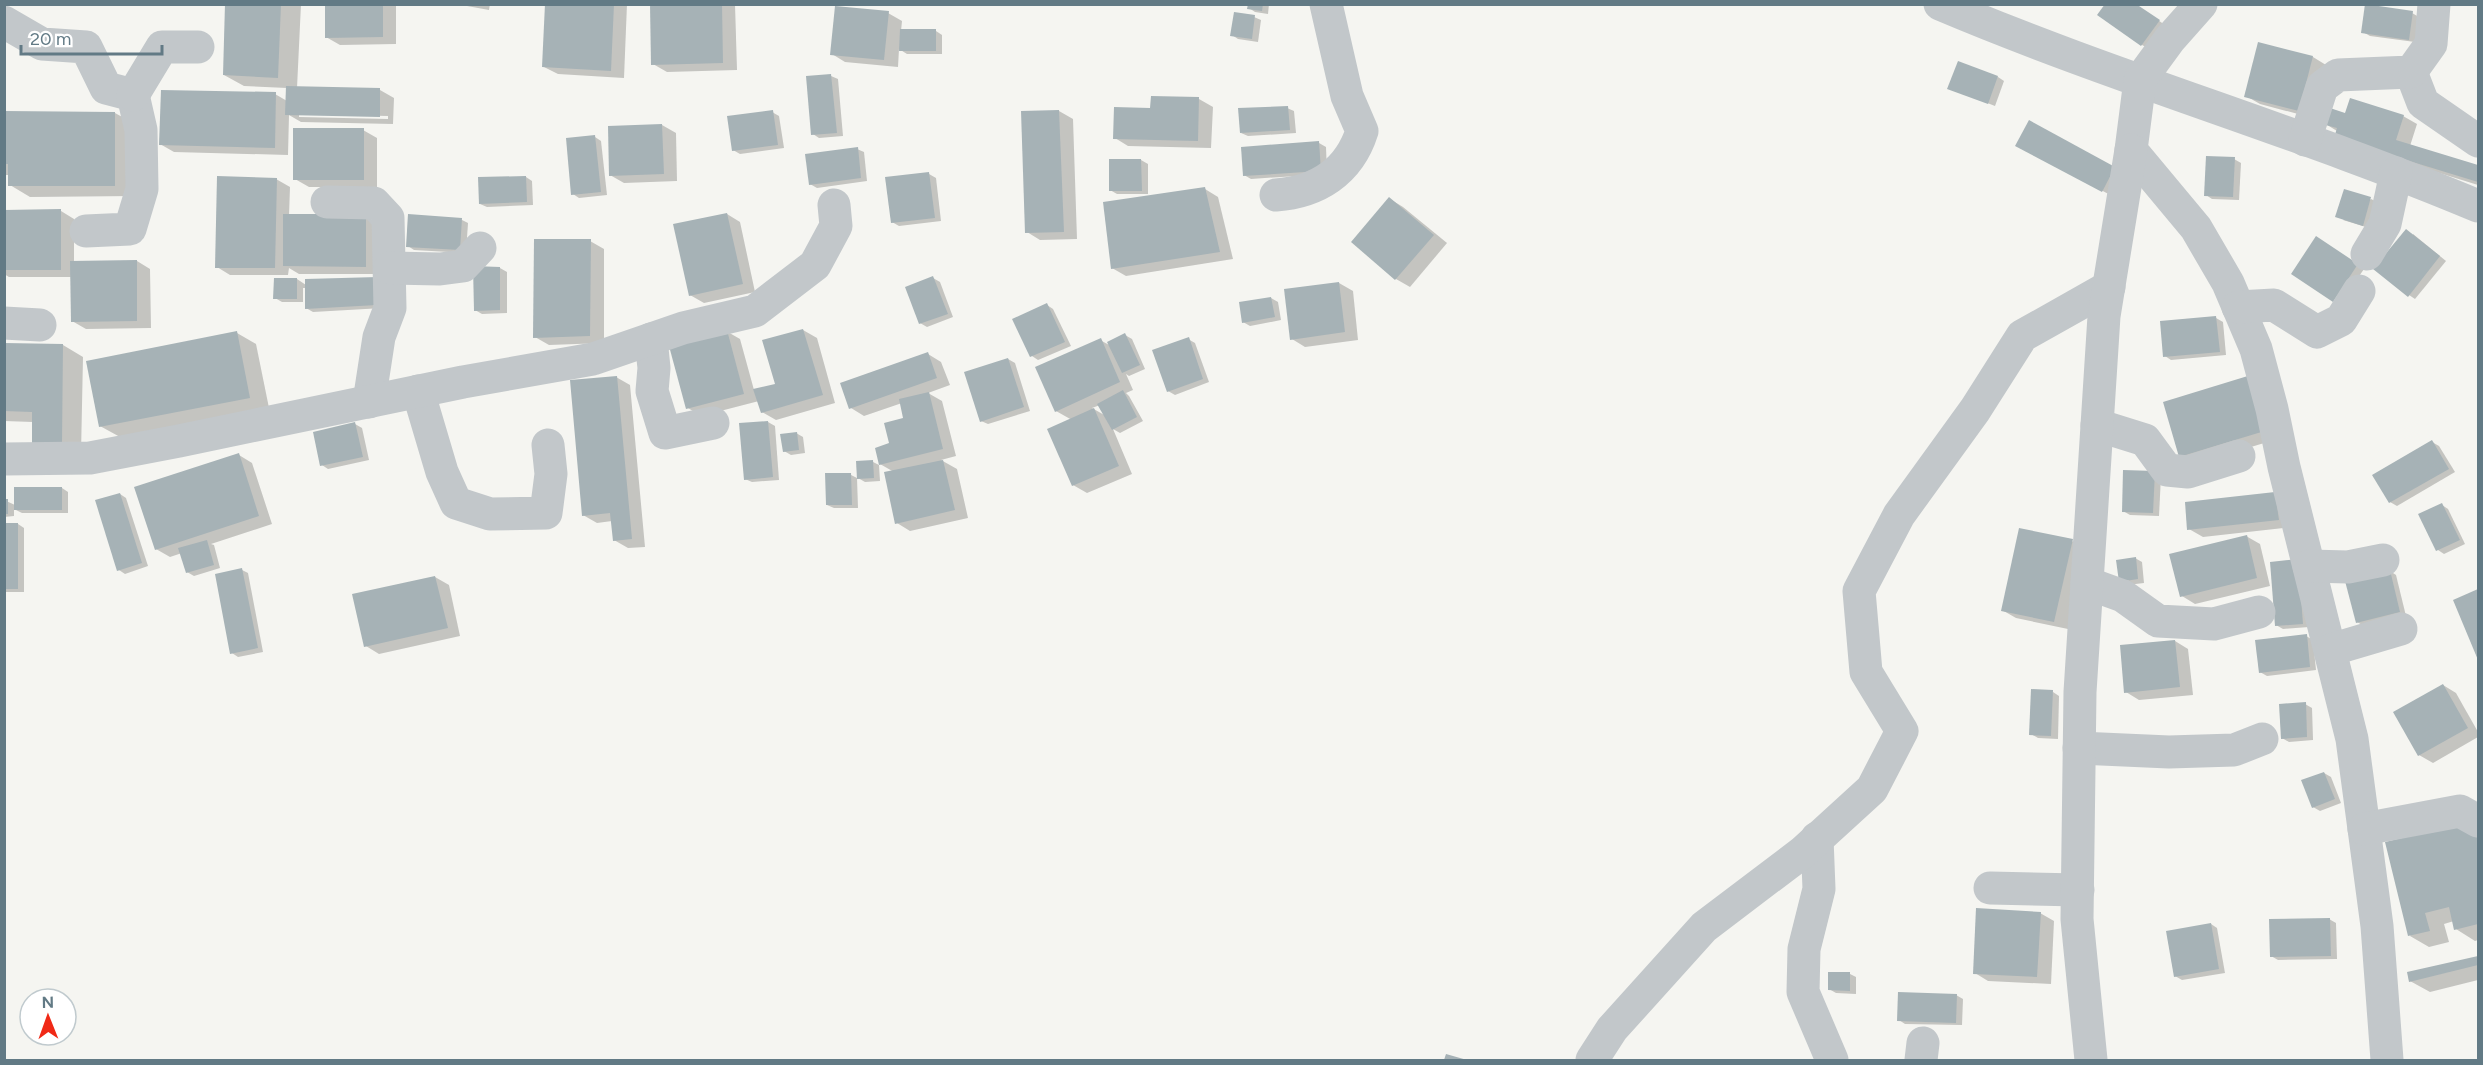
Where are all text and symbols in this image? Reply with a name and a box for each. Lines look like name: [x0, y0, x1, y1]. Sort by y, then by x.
scale bar: [21, 18, 162, 56]
text: 20 m: [30, 28, 71, 50]
north arrow: [18, 987, 78, 1047]
text: N: [41, 993, 54, 1012]

